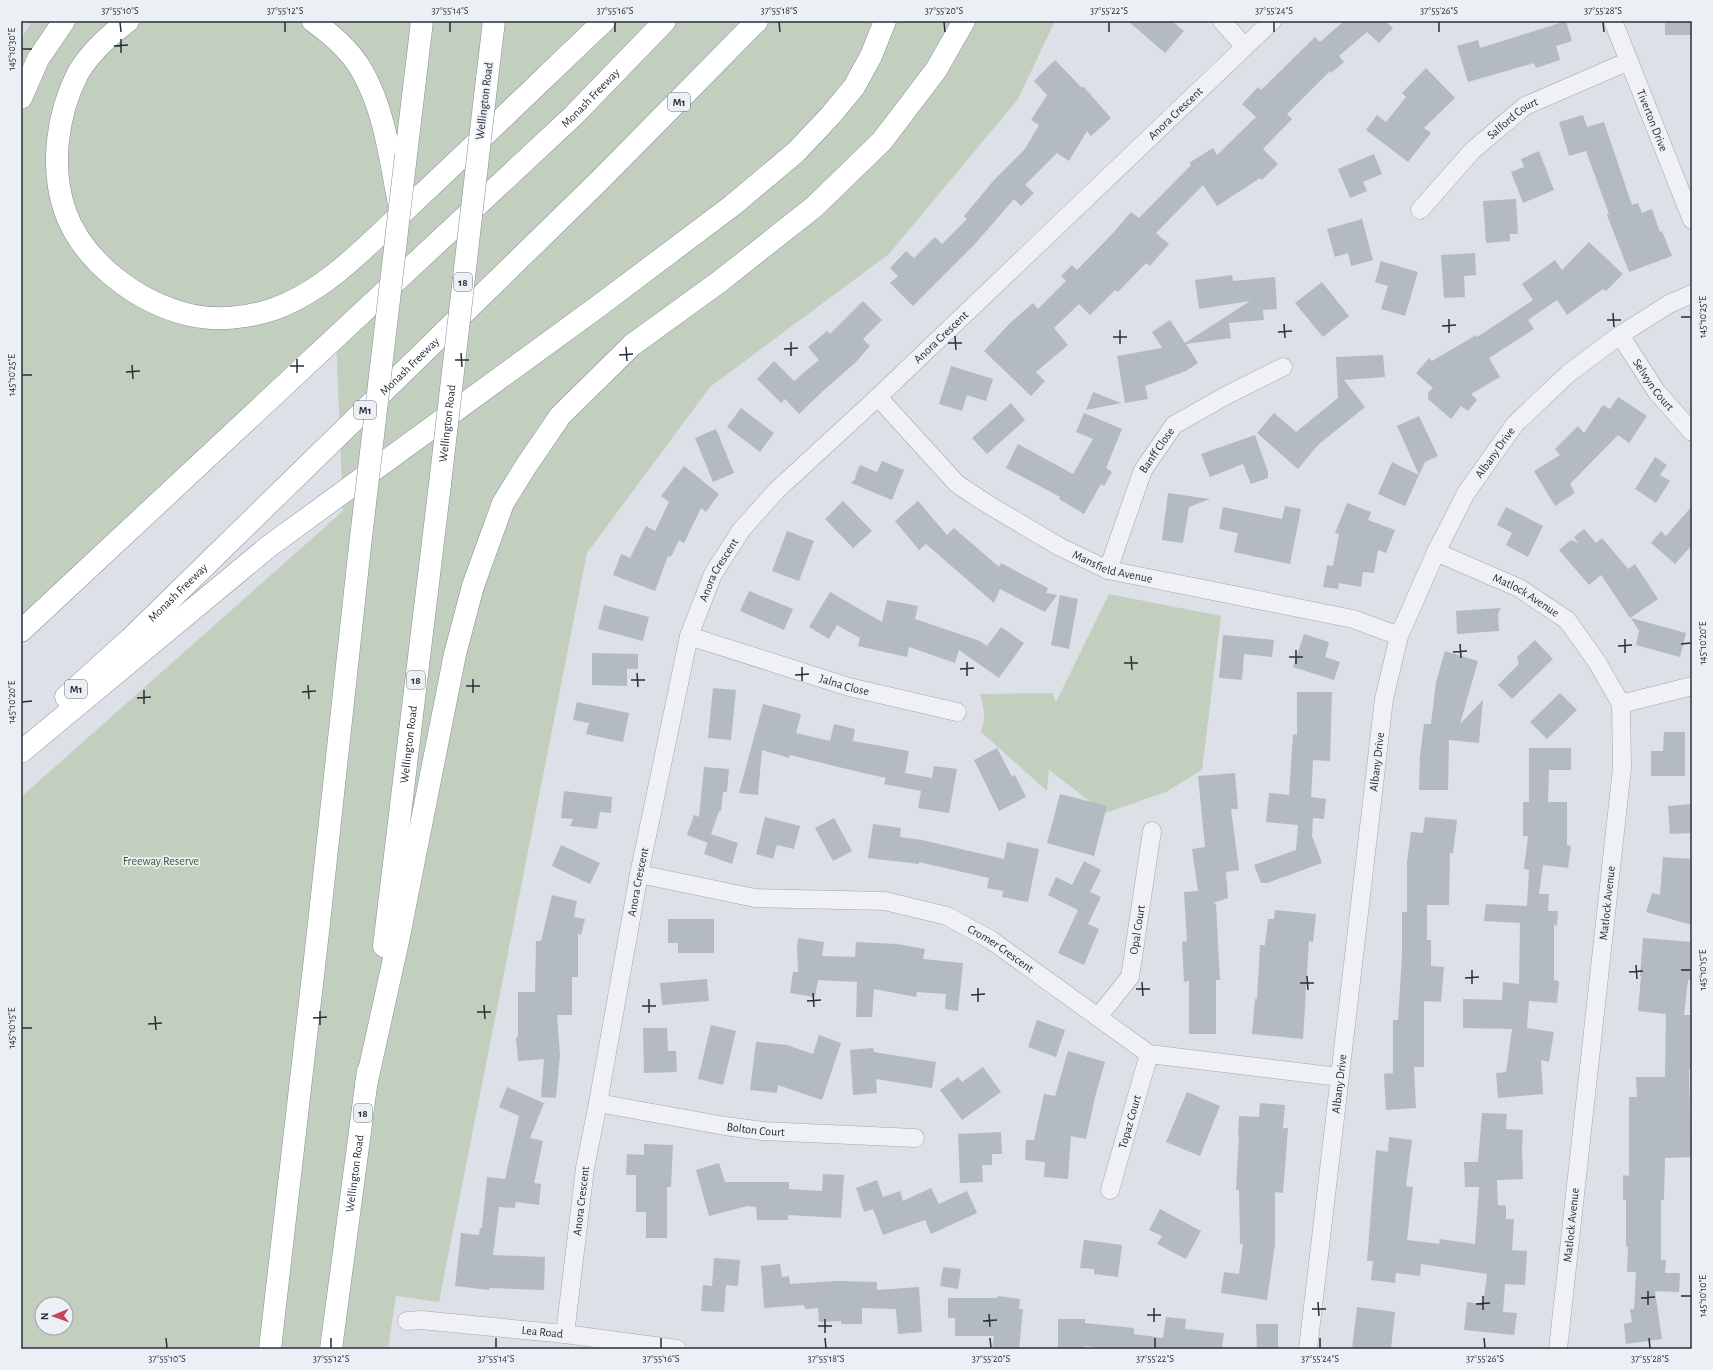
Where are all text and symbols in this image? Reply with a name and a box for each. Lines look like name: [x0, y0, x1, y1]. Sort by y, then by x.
text: 37°55'10"S: [101, 6, 139, 16]
text: 37°55'12"S: [267, 6, 304, 16]
text: 37°55'14"S: [431, 6, 469, 16]
text: 37°55'16"S: [597, 6, 634, 16]
text: 37°55'18"S: [761, 6, 798, 16]
text: 37°55'20"S: [925, 6, 964, 16]
text: 37°55'22"S: [1090, 6, 1128, 16]
text: 37°55'24"S: [1255, 6, 1293, 16]
text: 37°55'26"S: [1420, 6, 1458, 16]
text: 37°55'28"S: [1584, 6, 1622, 16]
text: 145°10'30"E: [7, 27, 17, 70]
street label: Wellington Road: [473, 62, 495, 140]
street label: Monash Freeway: [559, 66, 622, 130]
street label: Anora Crescent: [1146, 85, 1205, 142]
street label: Tiverton Drive: [1635, 88, 1670, 153]
road number: M1: [668, 93, 690, 111]
street label: Salford Court: [1485, 95, 1540, 141]
road number: 18: [454, 273, 472, 291]
text: 145°10'25"E: [1698, 296, 1708, 338]
street label: Anora Crescent: [911, 308, 971, 366]
street label: Monash Freeway: [378, 335, 442, 397]
text: 145°10'25"E: [7, 354, 17, 396]
street label: Selwyn Court: [1631, 357, 1676, 413]
street label: Wellington Road: [437, 384, 457, 463]
road number: M1: [354, 401, 376, 419]
street label: Banff Close: [1137, 425, 1176, 475]
street label: Albany Drive: [1473, 425, 1517, 480]
street label: Anora Crescent: [697, 536, 741, 603]
street label: Mansfield Avenue: [1071, 548, 1154, 585]
street label: Monash Freeway: [146, 561, 210, 624]
street label: Matlock Avenue: [1491, 571, 1561, 619]
text: 145°10'20"E: [1698, 621, 1708, 665]
road number: 18: [407, 671, 425, 689]
street label: Jalna Close: [818, 672, 870, 697]
text: 145°10'20"E: [7, 680, 17, 724]
road number: M1: [65, 680, 87, 698]
street label: Wellington Road: [398, 705, 419, 784]
street label: Albany Drive: [1367, 732, 1386, 792]
street label: Anora Crescent: [625, 846, 650, 918]
park label: Freeway Reserve: [123, 855, 199, 868]
street label: Matlock Avenue: [1597, 865, 1617, 941]
street label: Opal Court: [1127, 904, 1147, 955]
street label: Cromer Crescent: [965, 922, 1036, 975]
text: 145°10'15"E: [1698, 949, 1708, 990]
text: 145°10'15"E: [7, 1007, 17, 1048]
street label: Albany Drive: [1330, 1053, 1348, 1114]
street label: Topaz Court: [1116, 1093, 1143, 1150]
road number: 18: [354, 1104, 372, 1122]
street label: Bolton Court: [726, 1120, 785, 1138]
street label: Wellington Road: [343, 1134, 365, 1213]
street label: Anora Crescent: [571, 1165, 591, 1237]
street label: Matlock Avenue: [1561, 1187, 1581, 1263]
text: 145°10'10"E: [1698, 1275, 1708, 1317]
north arrow: [34, 1296, 74, 1336]
text: N: [39, 1312, 50, 1320]
street label: Lea Road: [521, 1324, 564, 1340]
text: 37°55'10"S: [148, 1354, 186, 1364]
text: 37°55'12"S: [313, 1354, 350, 1364]
text: 37°55'14"S: [477, 1354, 515, 1364]
text: 37°55'16"S: [643, 1354, 680, 1364]
text: 37°55'18"S: [808, 1354, 845, 1364]
text: 37°55'20"S: [972, 1354, 1011, 1364]
text: 37°55'22"S: [1136, 1354, 1174, 1364]
text: 37°55'24"S: [1301, 1354, 1339, 1364]
text: 37°55'26"S: [1466, 1354, 1504, 1364]
text: 37°55'28"S: [1631, 1354, 1669, 1364]

